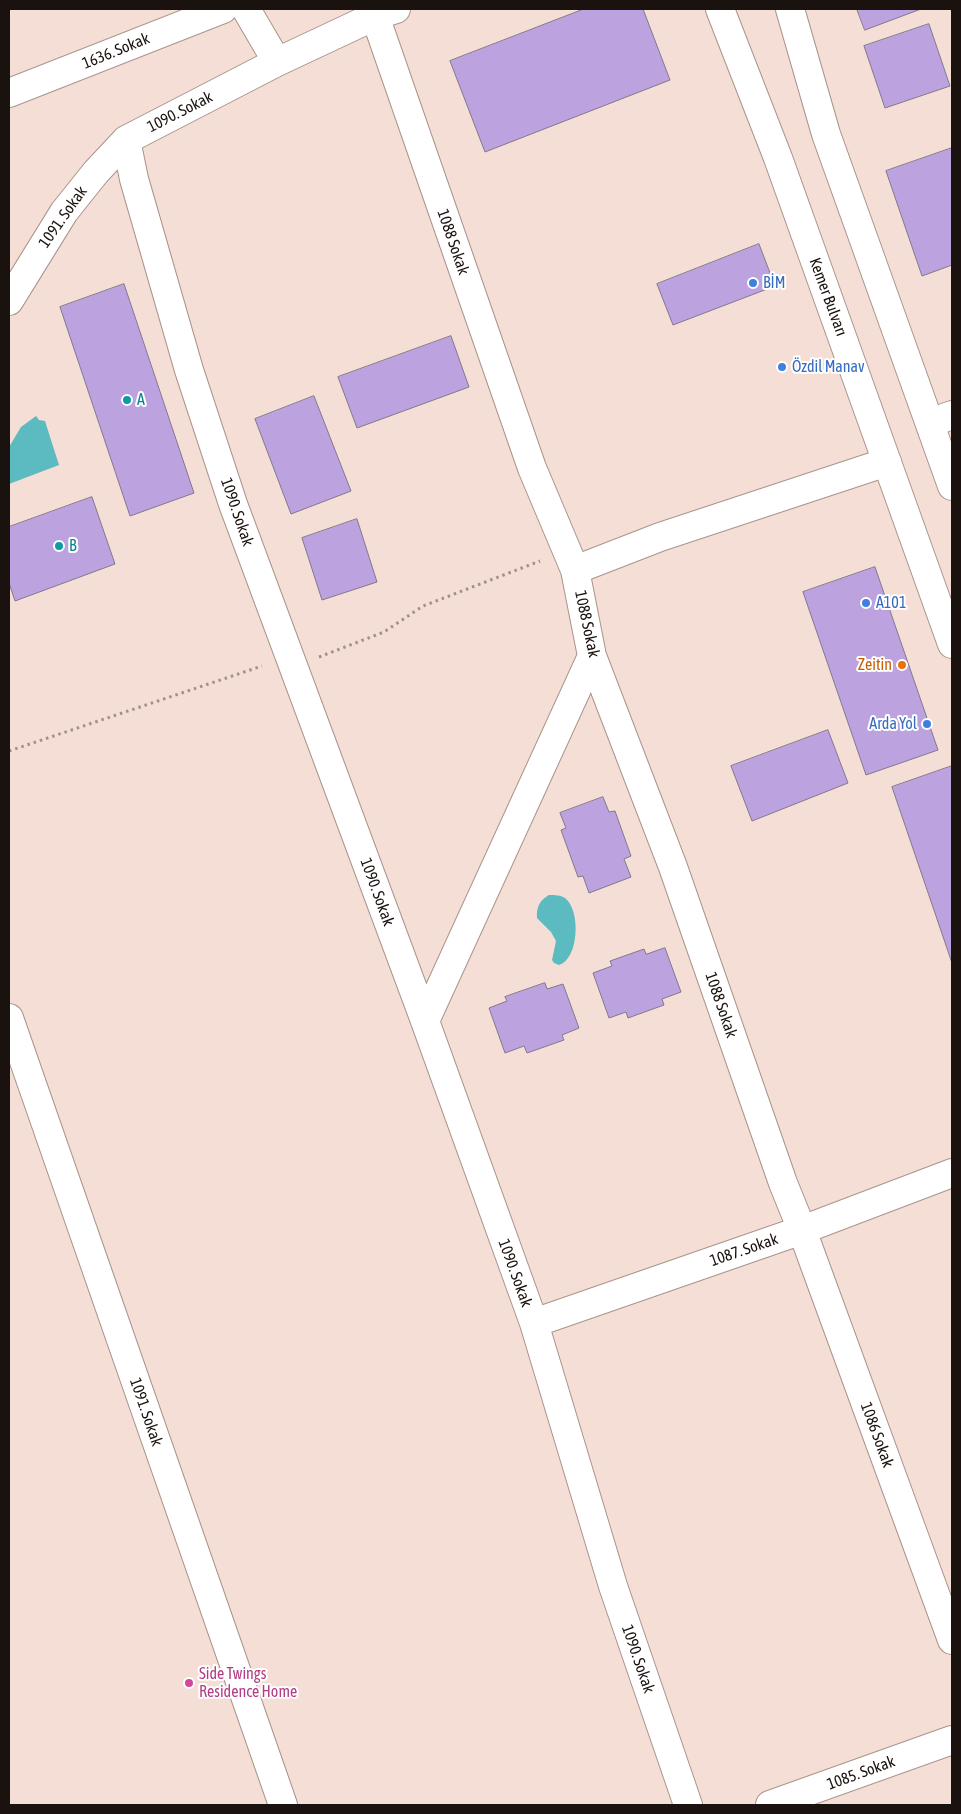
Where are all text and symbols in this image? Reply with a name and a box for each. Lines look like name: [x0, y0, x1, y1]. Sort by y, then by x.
street label: 1636. Sokak: [80, 29, 152, 73]
street label: 1090. Sokak: [144, 87, 216, 137]
street label: 1091. Sokak: [35, 182, 91, 252]
street label: 1088 Sokak: [433, 207, 473, 277]
street label: Kemer Bulvarı: [805, 255, 851, 339]
place label: BİM: [763, 273, 785, 293]
marker: BİM: [747, 277, 759, 289]
place label: Özdil Manav: [792, 357, 865, 377]
marker: Özdil Manav: [776, 361, 788, 373]
place label: A: [137, 390, 145, 410]
marker: A: [121, 394, 133, 406]
street label: 1090. Sokak: [216, 475, 258, 549]
place label: B: [69, 536, 77, 556]
marker: B: [53, 540, 65, 552]
street label: 1088 Sokak: [571, 589, 603, 659]
place label: A101: [876, 593, 906, 613]
marker: A101: [860, 597, 872, 609]
place label: Zeitin: [858, 655, 892, 675]
marker: Zeitin: [896, 659, 908, 671]
place label: Arda Yol: [869, 714, 917, 734]
marker: Arda Yol: [921, 718, 933, 730]
street label: 1090. Sokak: [356, 855, 398, 929]
street label: 1088 Sokak: [701, 970, 741, 1040]
street label: 1087. Sokak: [707, 1229, 781, 1271]
street label: 1090. Sokak: [494, 1236, 536, 1310]
street label: 1091. Sokak: [125, 1375, 167, 1449]
street label: 1086 Sokak: [856, 1400, 898, 1470]
street label: 1090. Sokak: [617, 1622, 659, 1696]
place label: Side Twings Residence Home: [199, 1664, 297, 1702]
marker: Side Twings Residence Home: [183, 1677, 195, 1689]
street label: 1085. Sokak: [824, 1752, 898, 1794]

